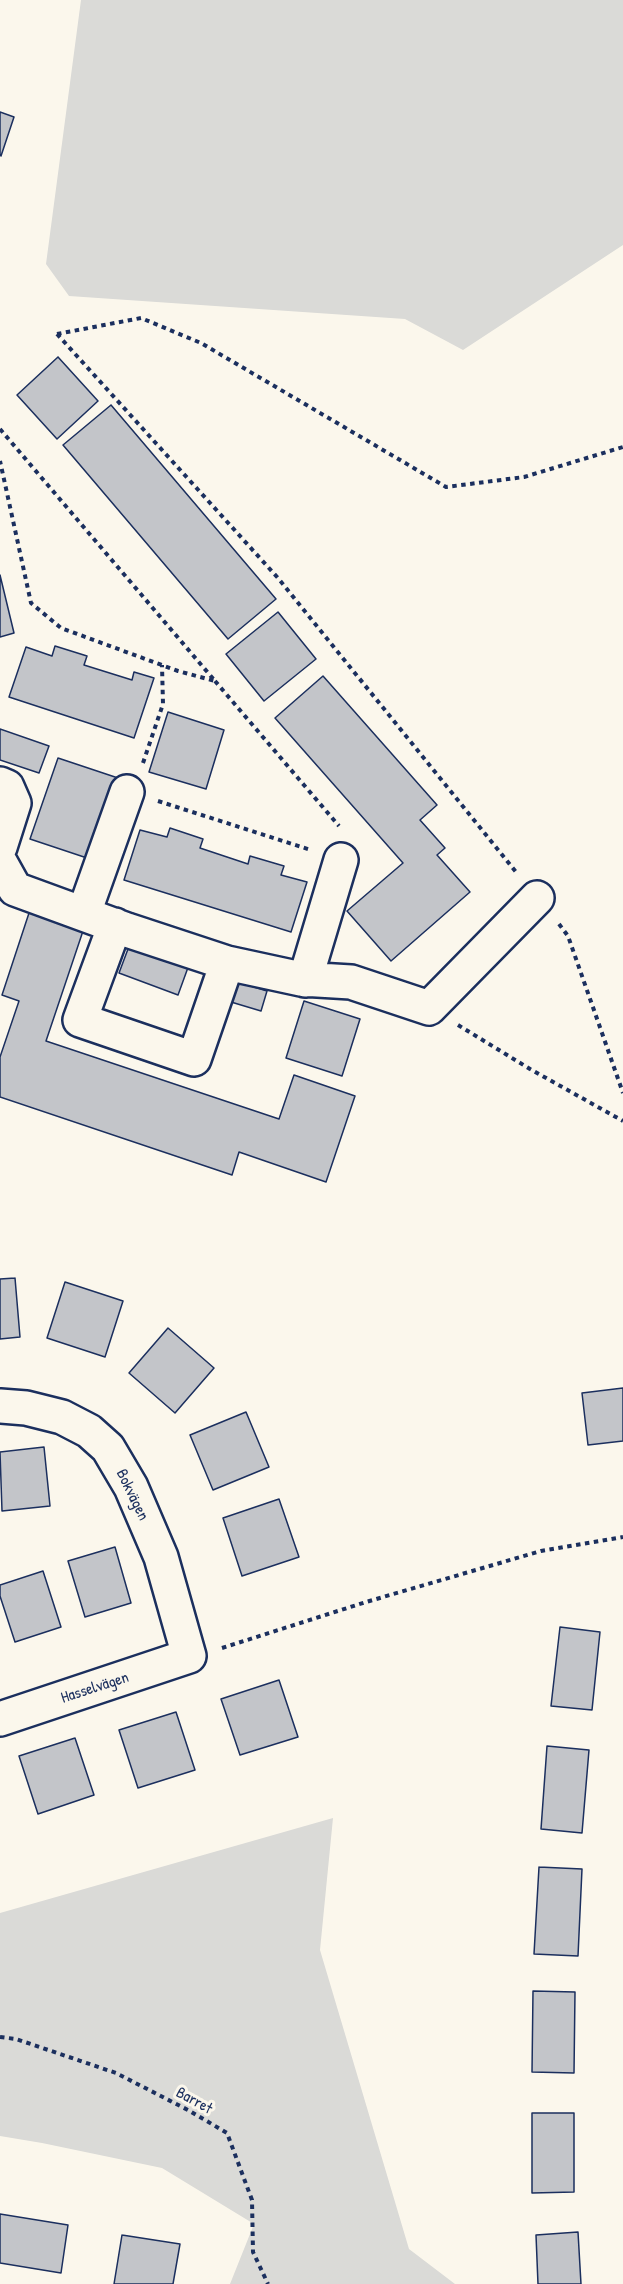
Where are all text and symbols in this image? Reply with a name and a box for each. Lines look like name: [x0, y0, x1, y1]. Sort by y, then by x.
street label: Bokvägen: [111, 1466, 153, 1524]
street label: Hasselvägen: [59, 1668, 131, 1708]
street label: Barret: [172, 2083, 216, 2119]

